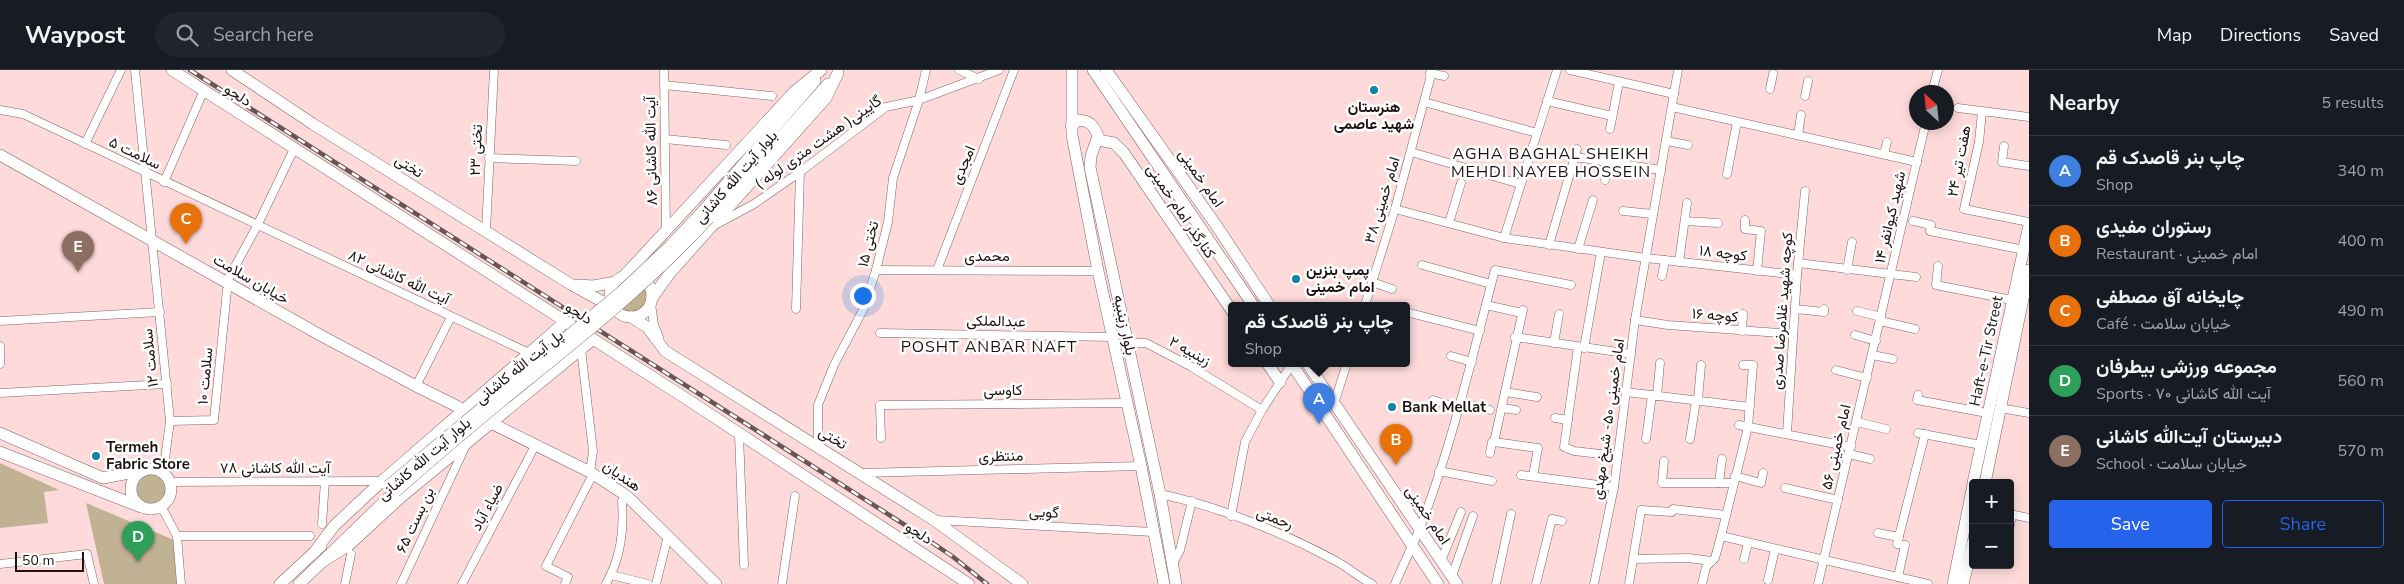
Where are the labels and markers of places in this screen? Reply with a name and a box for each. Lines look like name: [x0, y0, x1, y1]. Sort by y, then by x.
marker: هنرستان شهید عاصمی: [1368, 84, 1380, 96]
place label: هنرستان شهید عاصمی: [1334, 97, 1414, 134]
pin: C: [170, 203, 202, 244]
pin: E: [62, 231, 94, 272]
place label: پمپ بنزین امام خمینی: [1306, 260, 1375, 297]
marker: پمپ بنزین امام خمینی: [1290, 273, 1302, 285]
pin: A: [1303, 383, 1335, 424]
place label: Bank Mellat: [1402, 397, 1486, 417]
marker: Bank Mellat: [1386, 401, 1398, 413]
pin: B: [1380, 424, 1412, 465]
place label: Termeh Fabric Store: [106, 437, 190, 474]
marker: Termeh Fabric Store: [90, 450, 102, 462]
pin: D: [122, 521, 154, 562]

